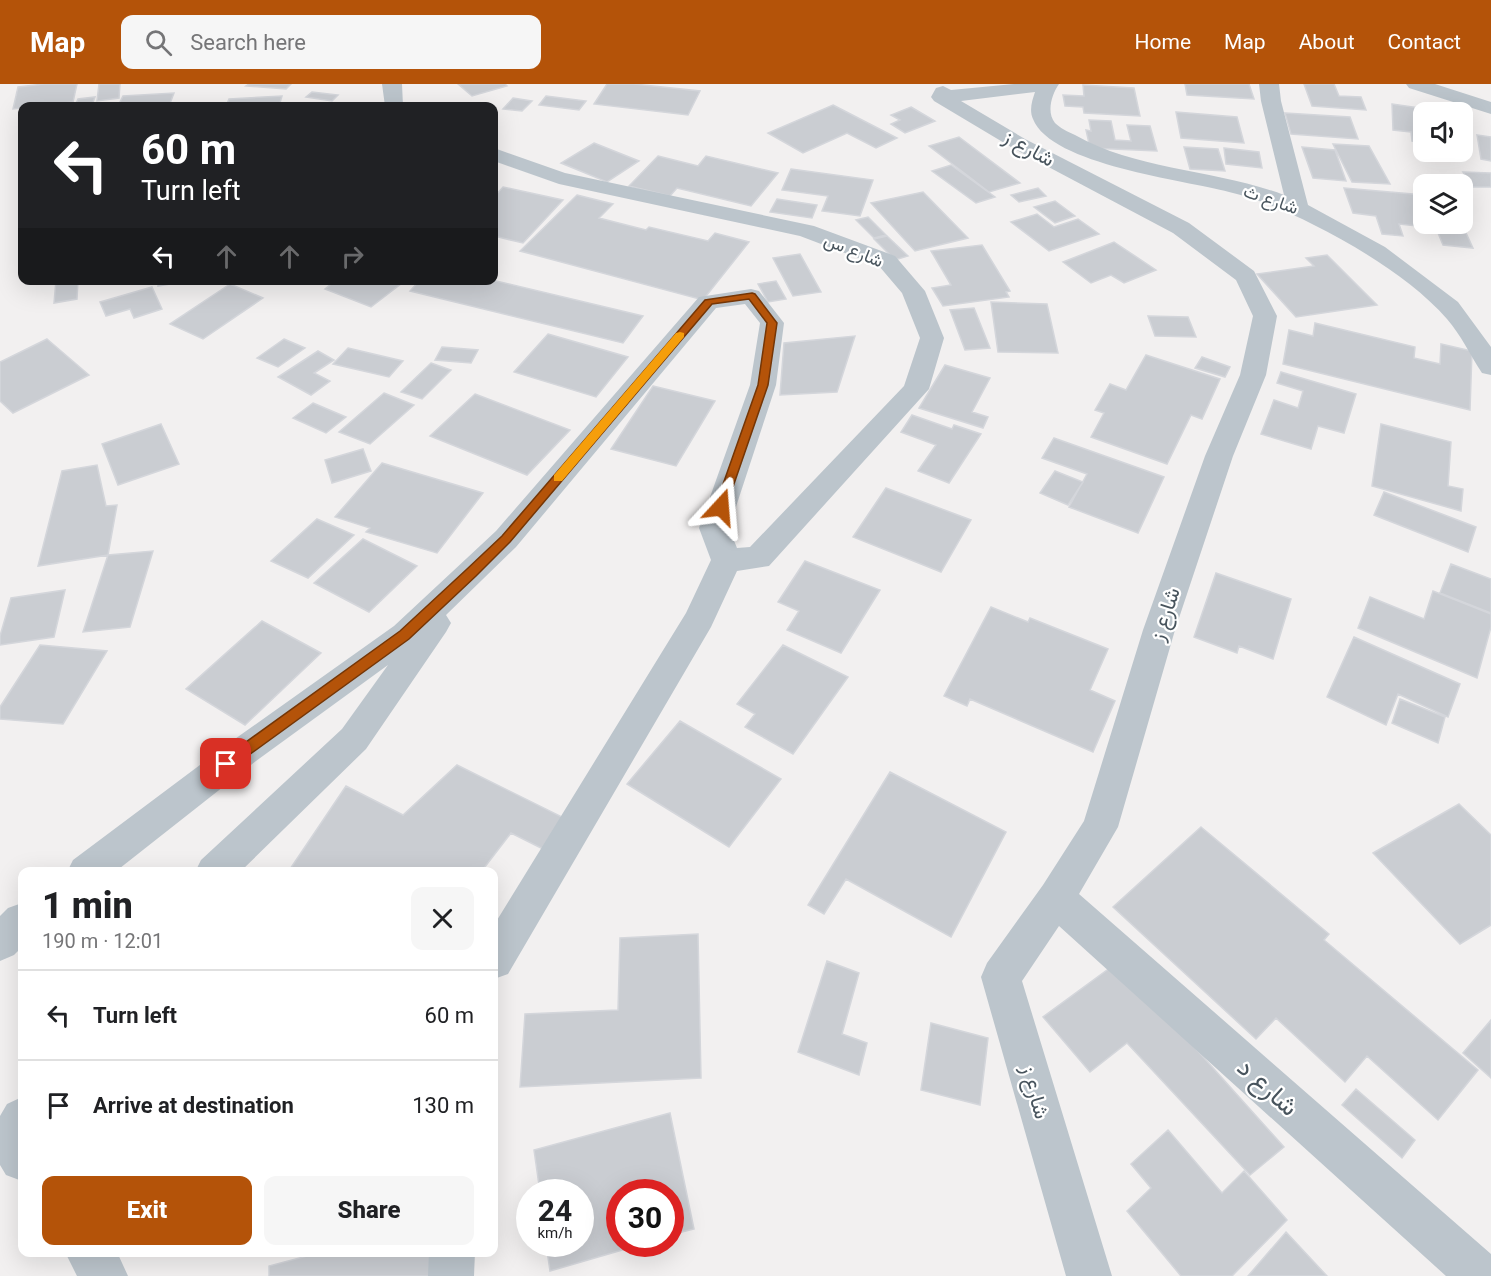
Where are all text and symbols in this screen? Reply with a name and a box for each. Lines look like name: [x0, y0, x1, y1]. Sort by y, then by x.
search box: [121, 15, 541, 69]
text: Map: [30, 26, 85, 59]
icon: search: [142, 26, 175, 59]
text: Search here: [190, 30, 306, 55]
text: Home: [1135, 30, 1191, 54]
text: Map: [1224, 30, 1266, 54]
text: About: [1299, 30, 1355, 54]
text: Contact: [1388, 30, 1461, 54]
map controls: [1413, 102, 1473, 234]
button: sound: [1413, 102, 1473, 162]
street label: شارع ﺯ: [997, 124, 1059, 173]
text: 60 m: [141, 125, 236, 174]
icon: left: [42, 126, 120, 204]
button: layers: [1413, 174, 1473, 234]
text: Turn left: [141, 175, 241, 207]
street label: شارع ث: [1240, 180, 1301, 220]
street label: شارع ﺱ: [821, 229, 887, 273]
icon: left: [147, 240, 180, 273]
icon: ahead: [210, 240, 243, 273]
icon: ahead: [273, 240, 306, 273]
icon: right: [336, 240, 369, 273]
position arrow: [689, 475, 753, 539]
street label: شارع ﺯ: [1145, 584, 1187, 645]
pin: [200, 738, 251, 789]
icon: arrive: [209, 747, 242, 780]
text: 1 min: [42, 885, 133, 927]
button: close: [411, 887, 474, 950]
text: 190 m · 12:01: [42, 929, 163, 953]
icon: left: [42, 999, 75, 1032]
text: Turn left: [93, 1003, 177, 1028]
text: 60 m: [425, 1003, 474, 1028]
street label: شارع ﺩ: [1230, 1052, 1304, 1124]
street label: شارع ﺯ: [1014, 1061, 1054, 1122]
icon: arrive: [42, 1089, 75, 1122]
text: Arrive at destination: [93, 1093, 294, 1118]
text: 130 m: [412, 1093, 474, 1118]
button: Exit: [42, 1176, 252, 1245]
button: Share: [264, 1176, 474, 1245]
speed limit sign: 30: [606, 1179, 684, 1257]
text: 24: [538, 1193, 572, 1228]
text: km/h: [537, 1224, 573, 1242]

